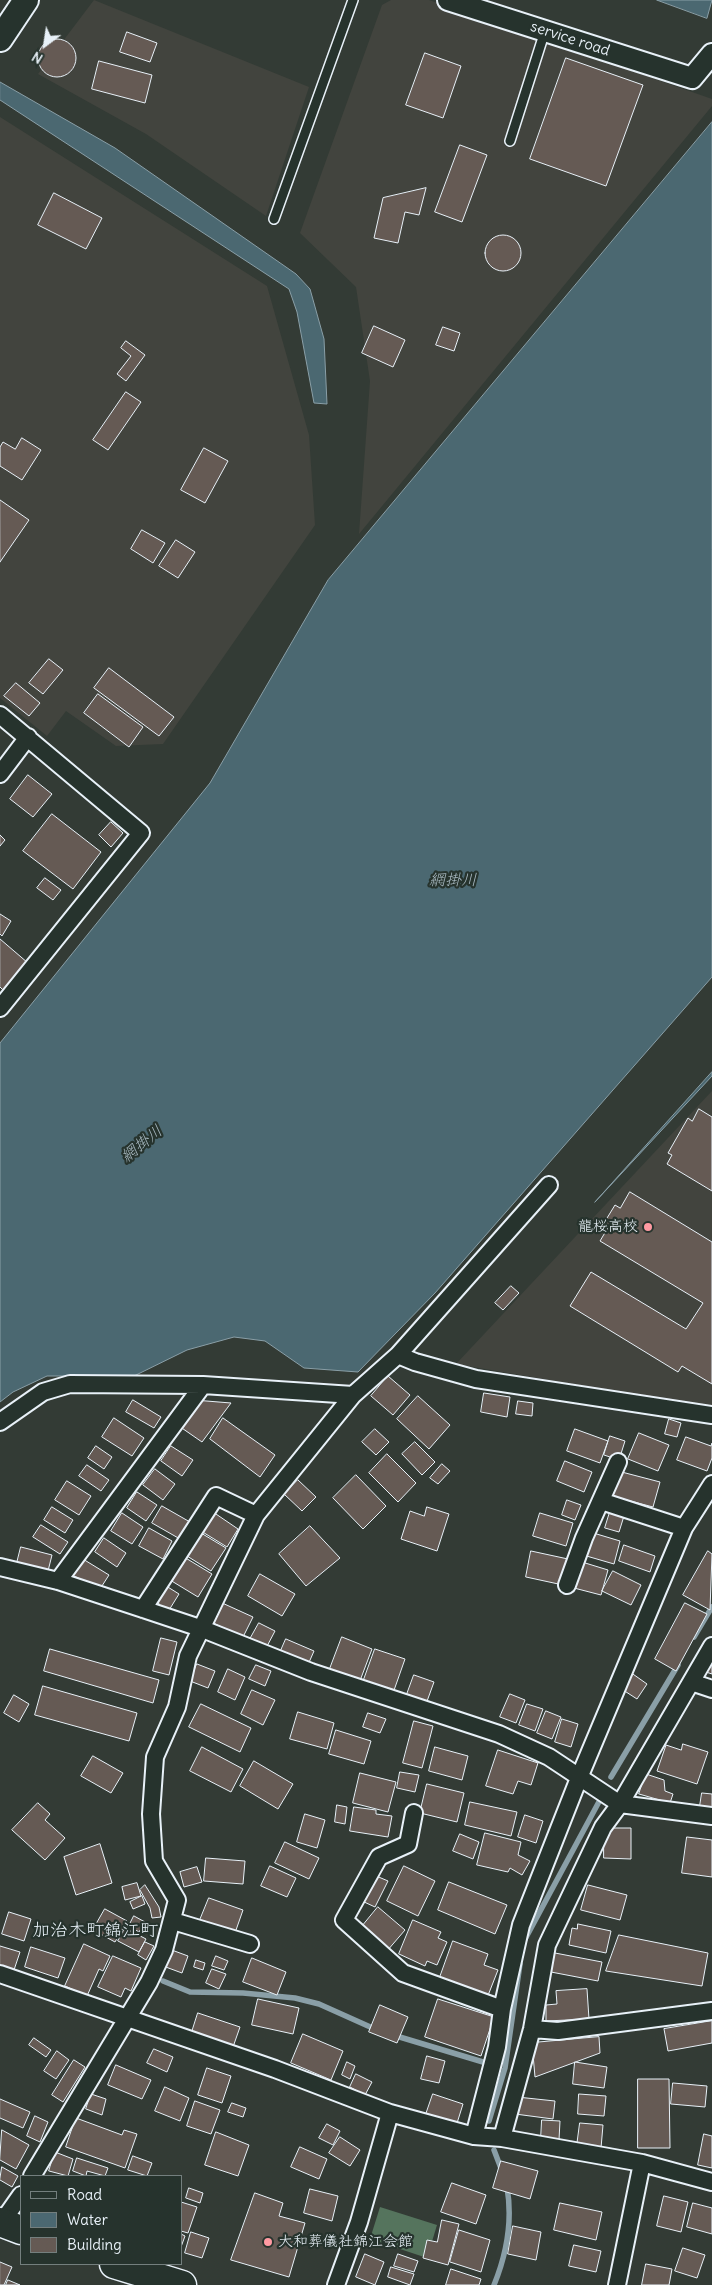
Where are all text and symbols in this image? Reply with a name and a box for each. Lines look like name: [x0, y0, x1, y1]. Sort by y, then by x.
street label: service road: [528, 18, 612, 60]
north arrow: [20, 20, 70, 70]
text: N: [28, 48, 46, 68]
water label: 網掛川: [429, 870, 477, 890]
water label: 網掛川: [117, 1121, 167, 1167]
place label: 龍桜高校: [578, 1218, 638, 1236]
marker: 龍桜高校: [642, 1221, 654, 1233]
district label: 加治木町錦江町: [32, 1920, 158, 1942]
legend: [20, 2175, 182, 2265]
text: Road: [67, 2185, 102, 2204]
text: Water: [67, 2210, 108, 2229]
place label: 大和葬儀社錦江会館: [278, 2233, 413, 2251]
text: Building: [67, 2235, 122, 2254]
marker: 大和葬儀社錦江会館: [262, 2236, 274, 2248]

